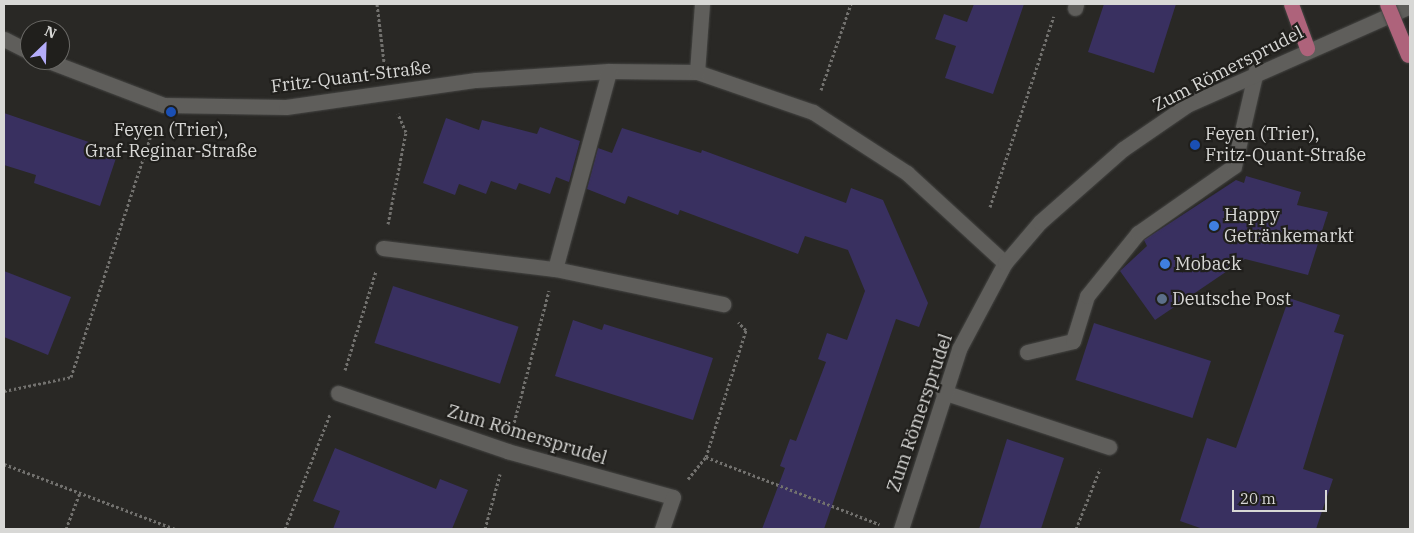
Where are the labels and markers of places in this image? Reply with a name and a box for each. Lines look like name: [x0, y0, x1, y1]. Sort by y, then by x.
marker: Feyen (Trier), Graf-Reginar-Straße: [165, 106, 177, 118]
place label: Feyen (Trier), Graf-Reginar-Straße: [85, 120, 257, 162]
place label: Feyen (Trier), Fritz-Quant-Straße: [1205, 124, 1366, 166]
marker: Feyen (Trier), Fritz-Quant-Straße: [1189, 139, 1201, 151]
place label: Happy Getränkemarkt: [1224, 205, 1354, 248]
marker: Happy Getränkemarkt: [1208, 220, 1220, 232]
place label: Moback: [1175, 253, 1241, 275]
marker: Moback: [1159, 258, 1171, 270]
place label: Deutsche Post: [1172, 288, 1291, 310]
marker: Deutsche Post: [1156, 293, 1168, 305]

